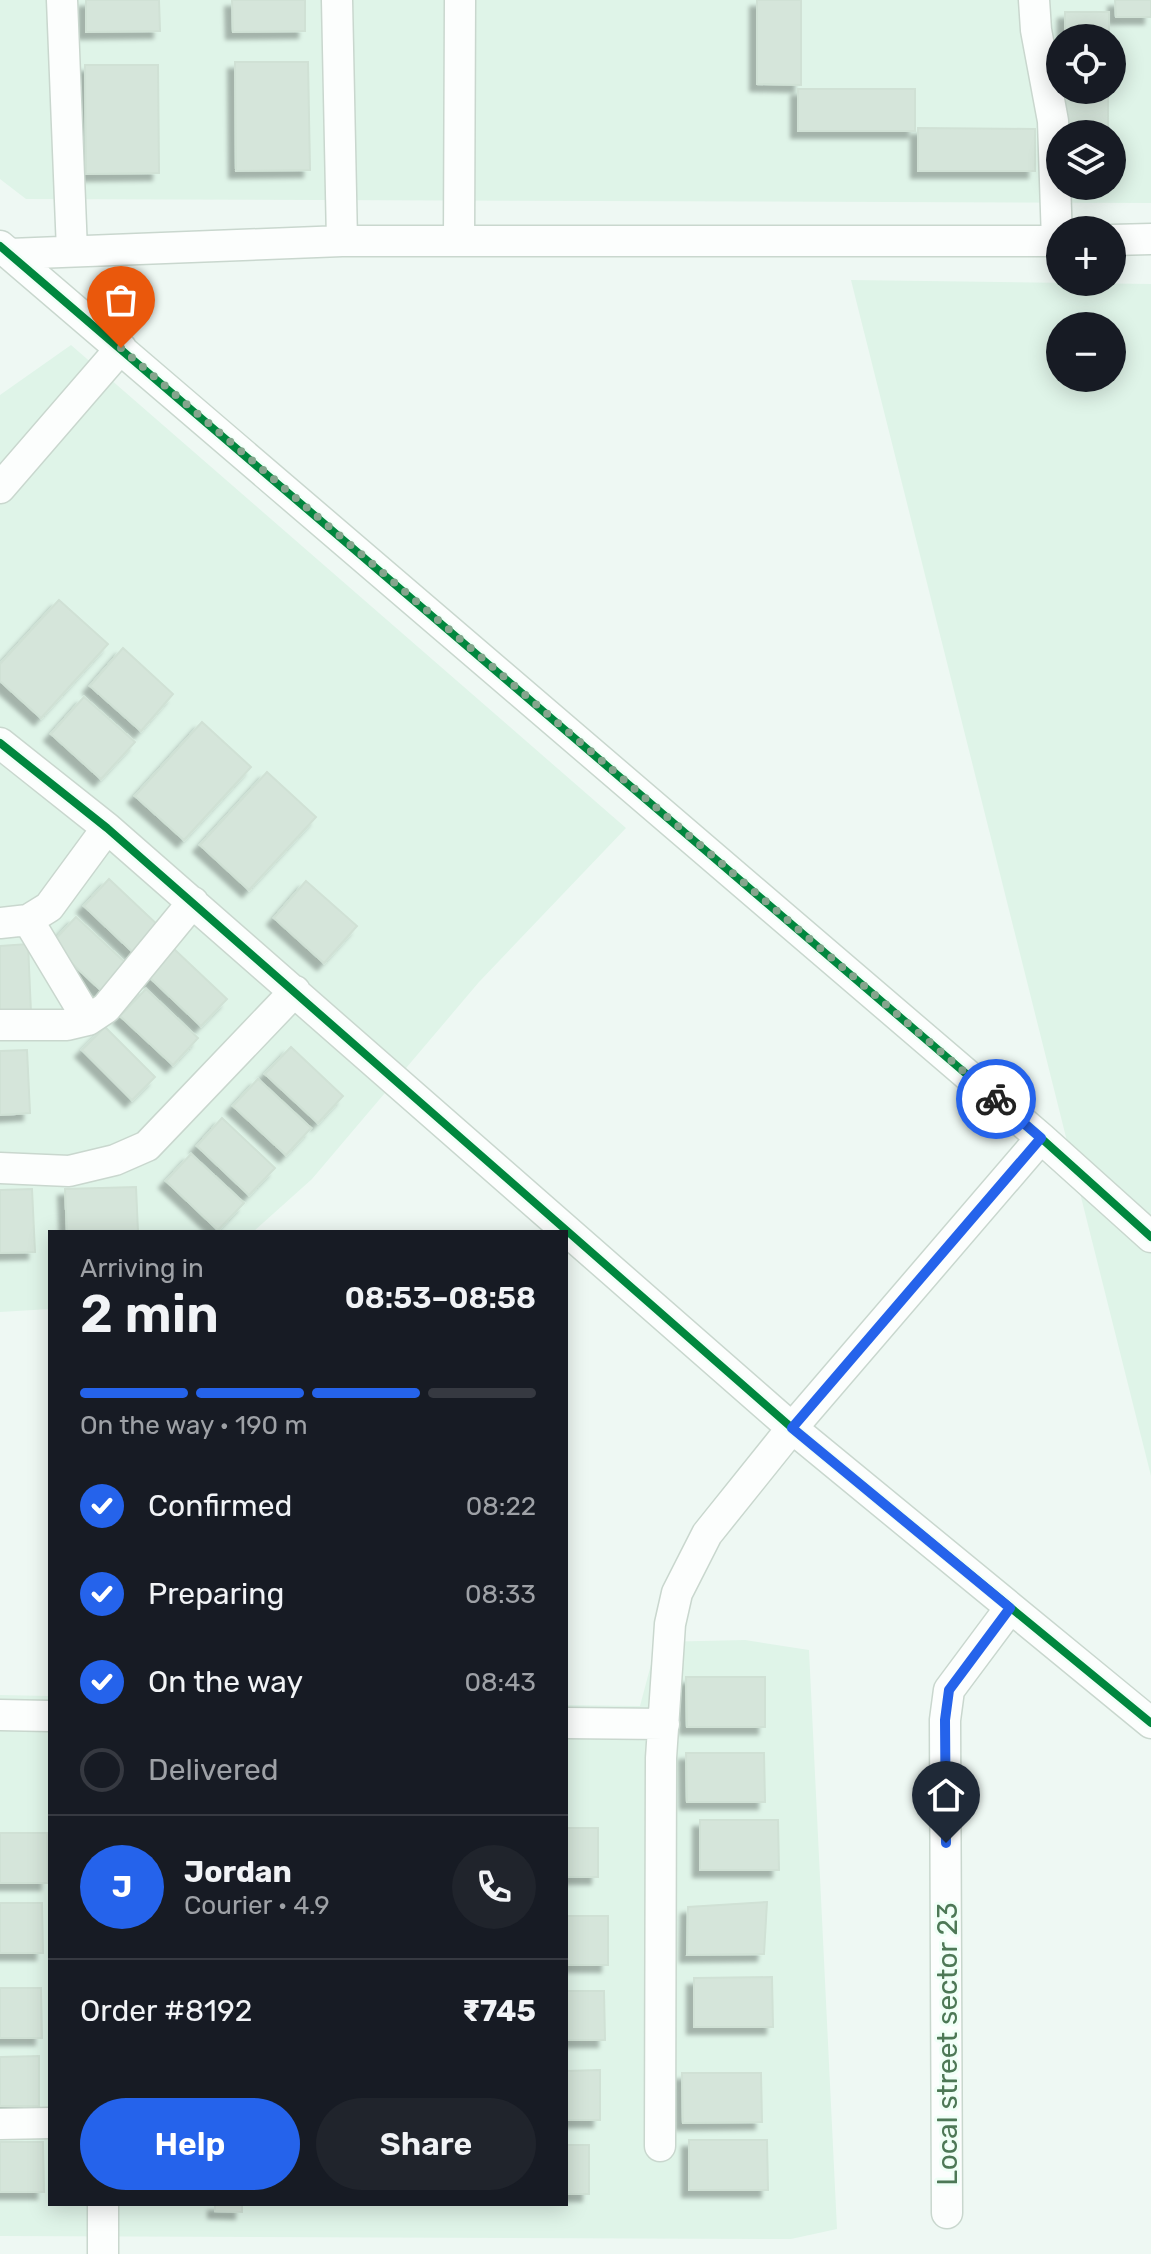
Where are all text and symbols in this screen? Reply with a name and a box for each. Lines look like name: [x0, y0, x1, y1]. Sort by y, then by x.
map controls: [1046, 24, 1126, 392]
button: locate: [1046, 24, 1126, 104]
button: layers: [1046, 120, 1126, 200]
button: +: [1046, 216, 1126, 296]
pin: [87, 266, 155, 348]
icon: bag: [99, 278, 143, 322]
button: −: [1046, 312, 1126, 392]
courier: [956, 1059, 1036, 1139]
icon: bike: [974, 1077, 1018, 1121]
text: Arriving in: [80, 1253, 204, 1284]
text: 08:53–08:58: [345, 1280, 536, 1316]
text: 2 min: [80, 1283, 219, 1345]
text: On the way · 190 m: [80, 1410, 308, 1441]
icon: check: [80, 1484, 124, 1528]
text: Confirmed: [148, 1488, 292, 1524]
text: 08:22: [466, 1491, 536, 1522]
icon: check: [80, 1572, 124, 1616]
text: Preparing: [148, 1576, 284, 1612]
text: 08:33: [465, 1579, 536, 1610]
icon: check: [80, 1660, 124, 1704]
text: On the way: [148, 1664, 303, 1700]
text: 08:43: [465, 1667, 536, 1698]
text: Delivered: [148, 1752, 279, 1788]
pin: [912, 1761, 980, 1843]
icon: home: [924, 1773, 968, 1817]
button: phone: [452, 1845, 536, 1929]
text: Jordan: [184, 1854, 292, 1890]
text: J: [112, 1869, 132, 1905]
text: Courier · 4.9: [184, 1890, 330, 1921]
street label: Local street sector 23: [931, 1902, 964, 2186]
text: Order #8192: [80, 1993, 252, 2029]
text: ₹745: [462, 1993, 536, 2029]
button: Help: [80, 2098, 300, 2190]
button: Share: [316, 2098, 536, 2190]

